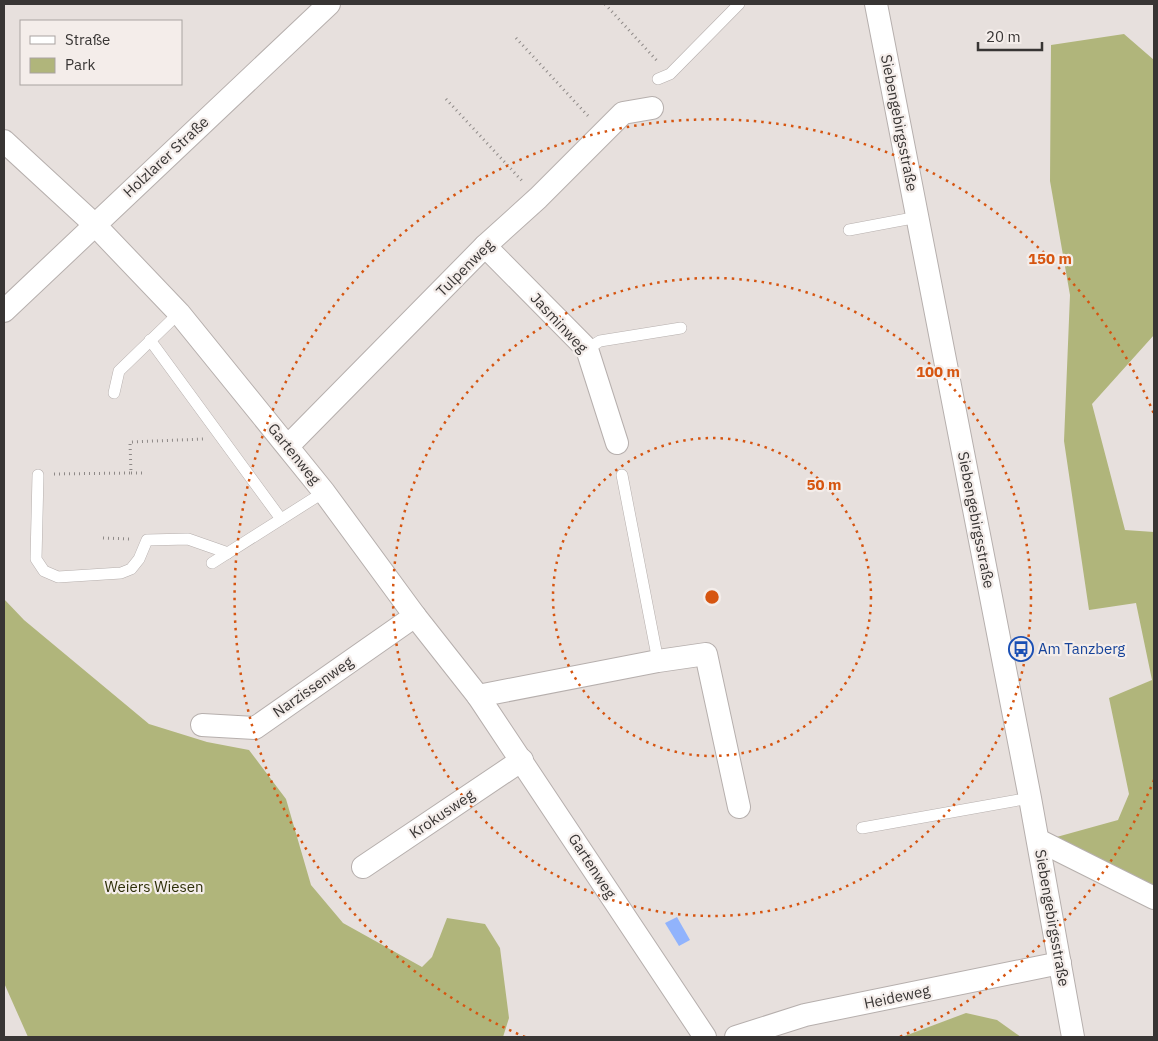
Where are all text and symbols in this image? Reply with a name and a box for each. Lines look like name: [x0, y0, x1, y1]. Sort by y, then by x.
legend: [20, 20, 182, 85]
scale bar: [978, 20, 1042, 52]
text: 20 m: [986, 27, 1021, 46]
text: Straße: [65, 30, 110, 49]
street label: Siebengebirgsstraße: [877, 53, 922, 193]
text: Park: [65, 55, 95, 74]
street label: Holzlarer Straße: [119, 112, 212, 201]
street label: Tulpenweg: [432, 235, 497, 300]
text: 150 m: [1028, 249, 1072, 268]
street label: Jasminweg: [527, 288, 592, 357]
text: 100 m: [916, 362, 960, 381]
street label: Gartenweg: [264, 419, 325, 488]
street label: Siebengebirgsstraße: [954, 450, 999, 590]
text: 50 m: [807, 475, 841, 494]
centre of rings: [703, 588, 721, 606]
bus stop icon: Am Tanzberg: [1008, 636, 1034, 662]
place label: Am Tanzberg: [1038, 639, 1125, 658]
street label: Narzissenweg: [269, 652, 357, 721]
street label: Krokusweg: [406, 785, 478, 842]
street label: Gartenweg: [564, 830, 620, 902]
street label: Siebengebirgsstraße: [1031, 848, 1074, 988]
park label: Weiers Wiesen: [104, 877, 204, 896]
street label: Heideweg: [862, 980, 932, 1013]

